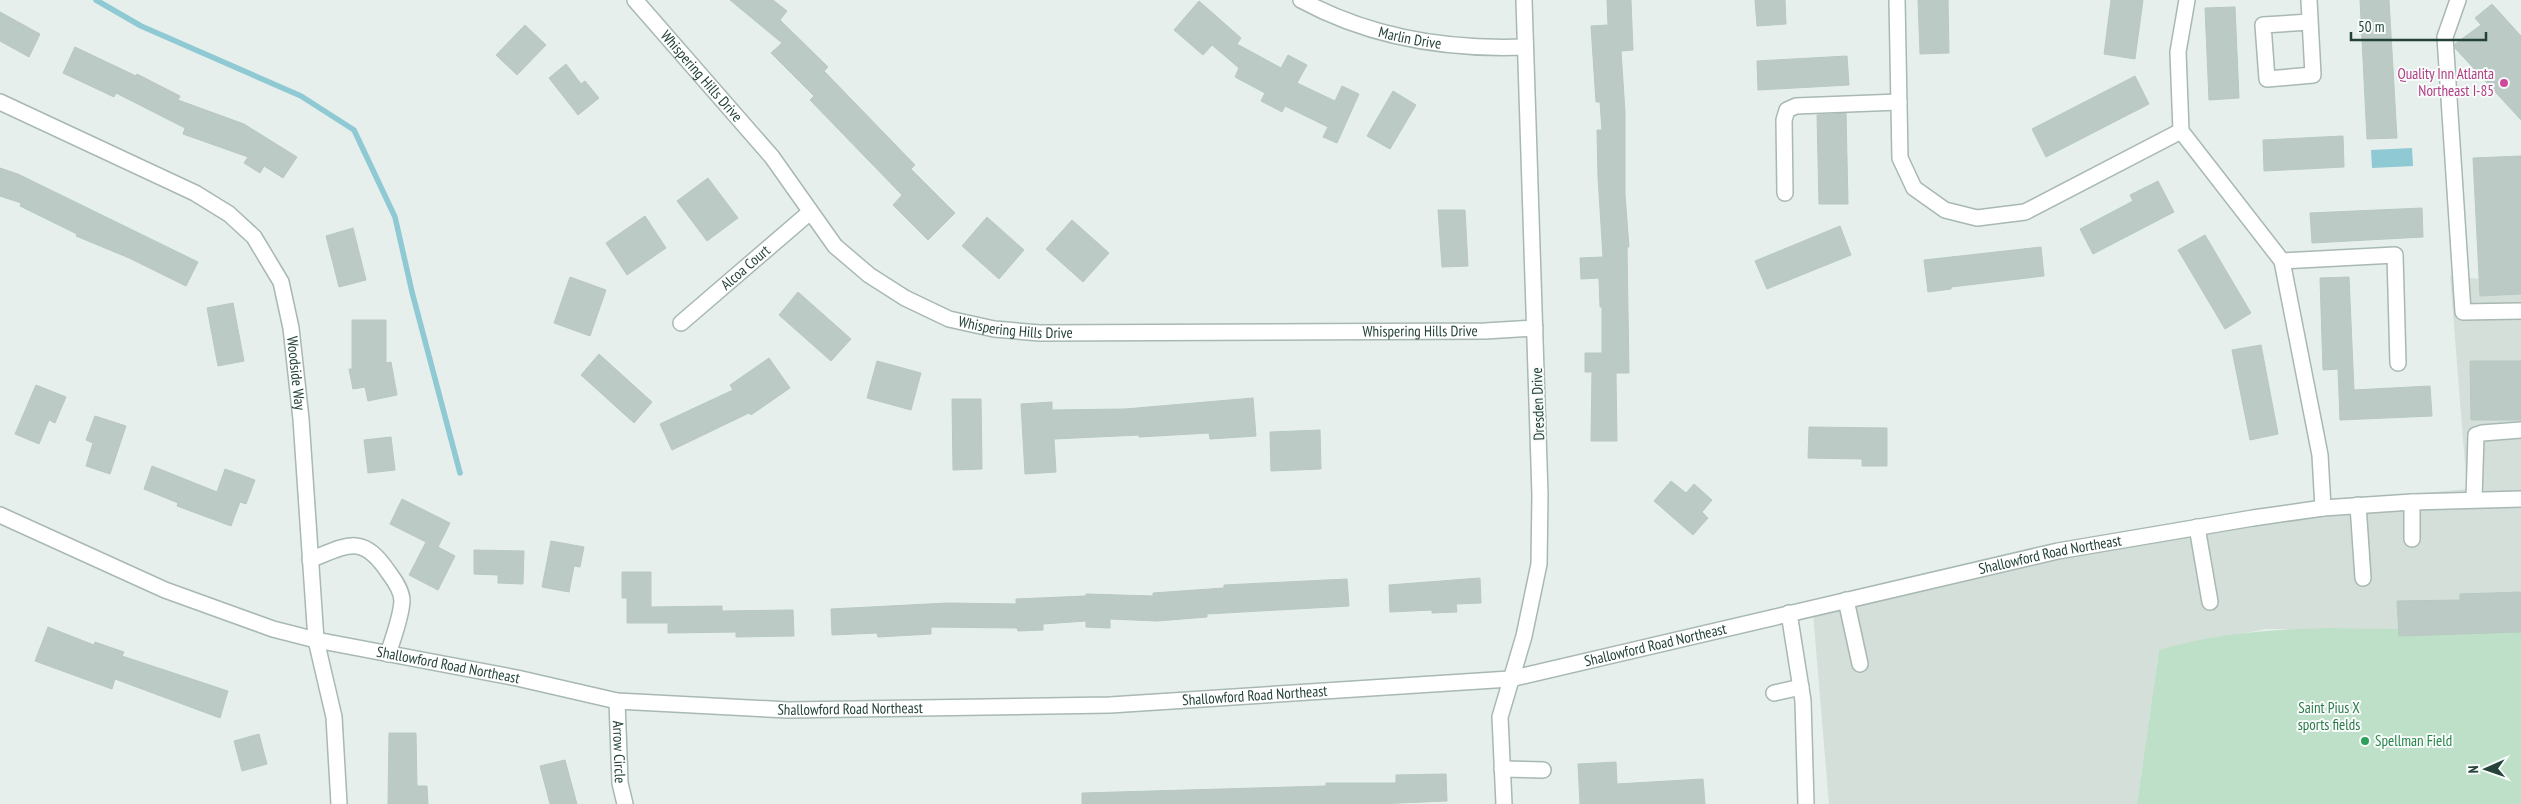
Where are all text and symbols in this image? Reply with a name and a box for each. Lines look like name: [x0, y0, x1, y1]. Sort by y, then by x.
scale bar: [2351, 10, 2486, 42]
text: 50 m: [2358, 17, 2384, 36]
street label: Marlin Drive: [1377, 22, 1442, 53]
street label: Whispering Hills Drive: [657, 26, 747, 125]
place label: Quality Inn Atlanta Northeast I-85: [2397, 64, 2494, 100]
marker: Quality Inn Atlanta Northeast I-85: [2498, 77, 2510, 89]
street label: Alcoa Court: [716, 241, 774, 294]
street label: Whispering Hills Drive: [957, 311, 1073, 342]
street label: Whispering Hills Drive: [1362, 321, 1478, 341]
street label: Woodside Way: [283, 335, 310, 411]
street label: Dresden Drive: [1527, 367, 1548, 441]
street label: Shallowford Road Northeast: [1977, 530, 2123, 578]
street label: Shallowford Road Northeast: [1582, 619, 1728, 670]
street label: Shallowford Road Northeast: [375, 642, 522, 687]
street label: Shallowford Road Northeast: [1182, 681, 1328, 709]
street label: Shallowford Road Northeast: [777, 698, 923, 719]
park label: Saint Pius X sports fields: [2298, 698, 2360, 734]
street label: Arrow Circle: [609, 720, 630, 784]
place label: Spellman Field: [2375, 731, 2452, 750]
marker: Spellman Field: [2359, 735, 2371, 747]
north arrow: [2461, 744, 2511, 794]
text: N: [2464, 765, 2482, 774]

